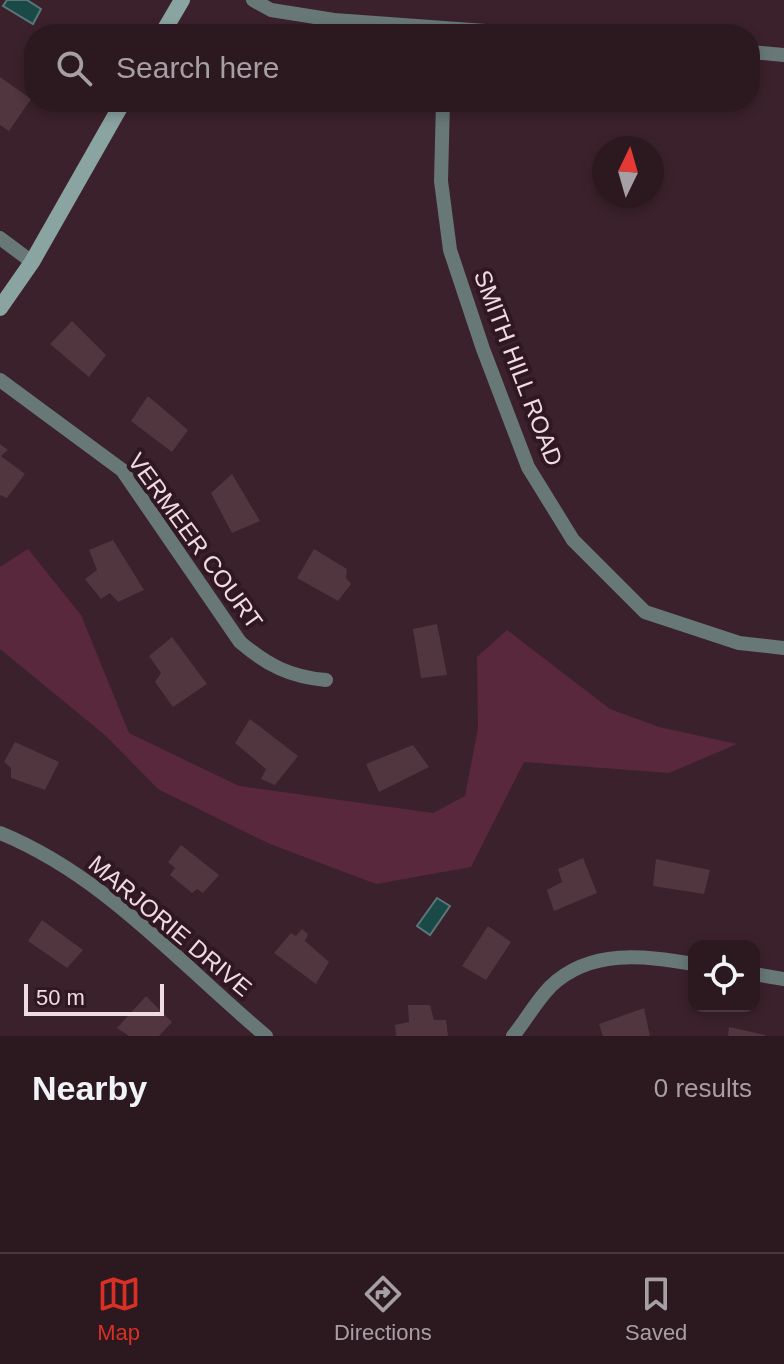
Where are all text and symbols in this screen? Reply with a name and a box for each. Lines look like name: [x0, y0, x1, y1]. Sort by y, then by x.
search box: [24, 24, 760, 112]
icon: search: [52, 46, 96, 90]
text: Search here: [116, 51, 279, 84]
north arrow: [592, 136, 664, 208]
street label: SMITH HILL ROAD: [469, 266, 568, 469]
street label: VERMEER COURT: [123, 448, 268, 634]
street label: MARJORIE DRIVE: [83, 850, 257, 1002]
map controls: [688, 940, 760, 1012]
button: locate: [688, 940, 760, 1012]
scale bar: [24, 980, 164, 1016]
text: 50 m: [36, 985, 85, 1010]
text: Nearby: [32, 1069, 147, 1107]
text: 0 results: [654, 1073, 752, 1103]
tab: Map: [97, 1272, 141, 1346]
tab: Directions: [334, 1272, 432, 1346]
tab: Saved: [625, 1272, 687, 1346]

